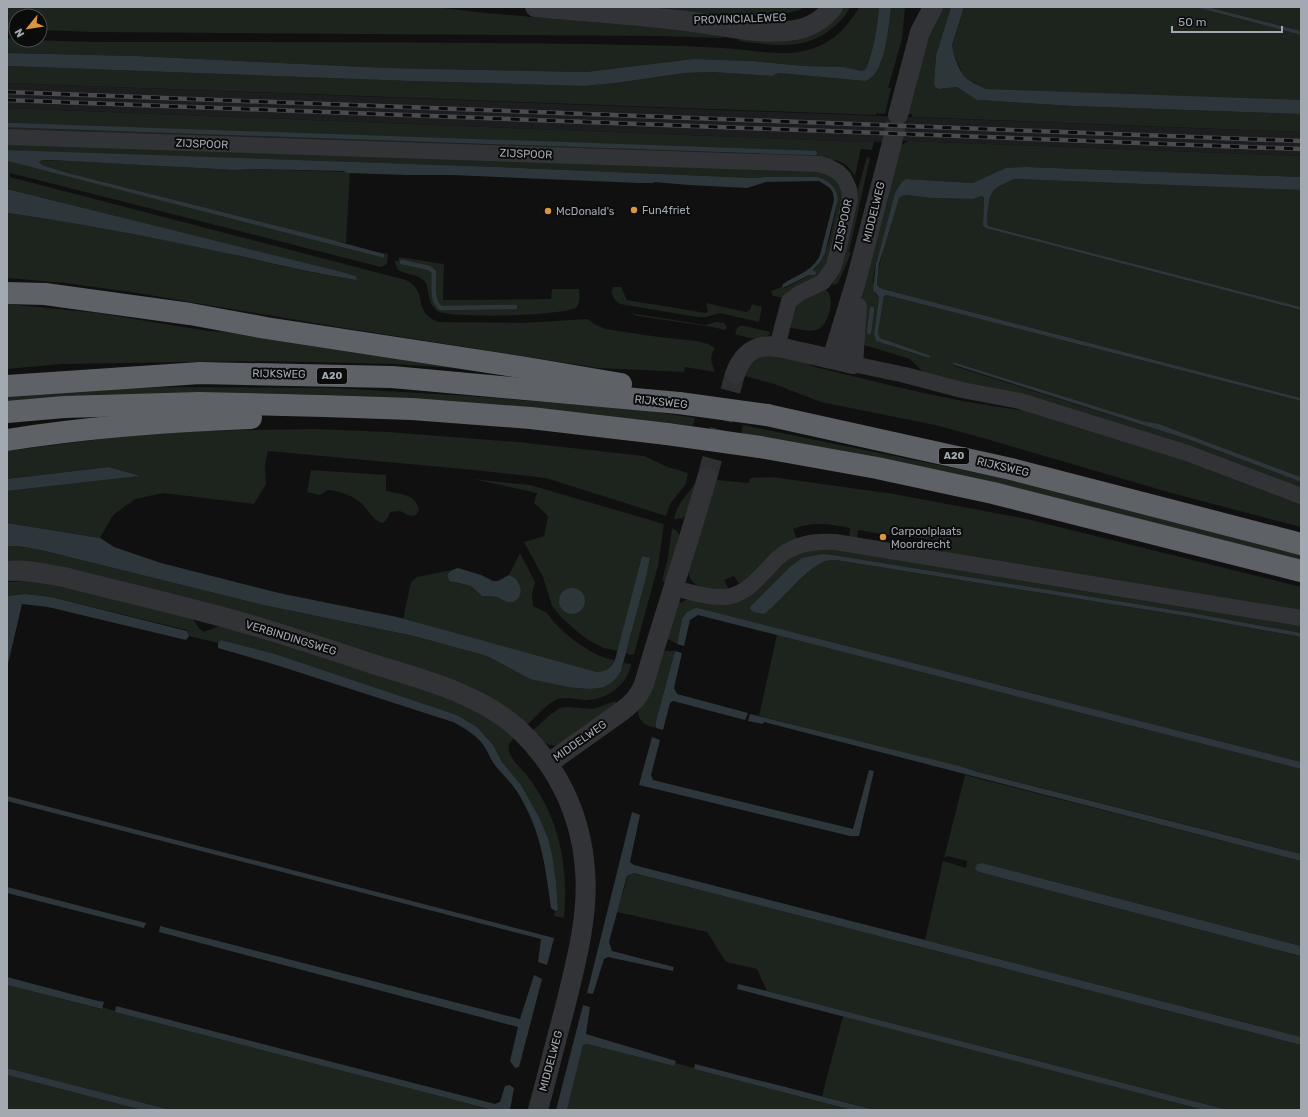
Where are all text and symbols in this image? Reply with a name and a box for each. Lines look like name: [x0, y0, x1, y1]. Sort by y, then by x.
north arrow: [8, 8, 48, 48]
scale bar: [1172, 8, 1282, 34]
street label: PROVINCIALEWEG: [693, 11, 787, 27]
text: 50 m: [1178, 15, 1206, 29]
text: N: [12, 26, 27, 39]
street label: ZIJSPOOR: [175, 137, 229, 151]
street label: ZIJSPOOR: [499, 147, 553, 161]
street label: MIDDELWEG: [860, 180, 888, 244]
street label: ZIJSPOOR: [831, 198, 855, 252]
place label: Fun4friet: [642, 204, 691, 217]
place label: McDonald's: [556, 205, 615, 218]
marker: Fun4friet: [629, 205, 639, 215]
marker: McDonald's: [543, 206, 553, 216]
street label: RIJKSWEG: [252, 367, 306, 381]
road number: A20: [317, 368, 347, 384]
street label: RIJKSWEG: [634, 393, 688, 411]
road number: A20: [939, 448, 969, 464]
street label: RIJKSWEG: [976, 455, 1030, 479]
place label: Carpoolplaats Moordrecht: [891, 525, 962, 551]
marker: Carpoolplaats Moordrecht: [878, 532, 888, 542]
street label: VERBINDINGSWEG: [244, 618, 338, 658]
street label: MIDDELWEG: [551, 718, 609, 764]
street label: MIDDELWEG: [537, 1029, 565, 1093]

